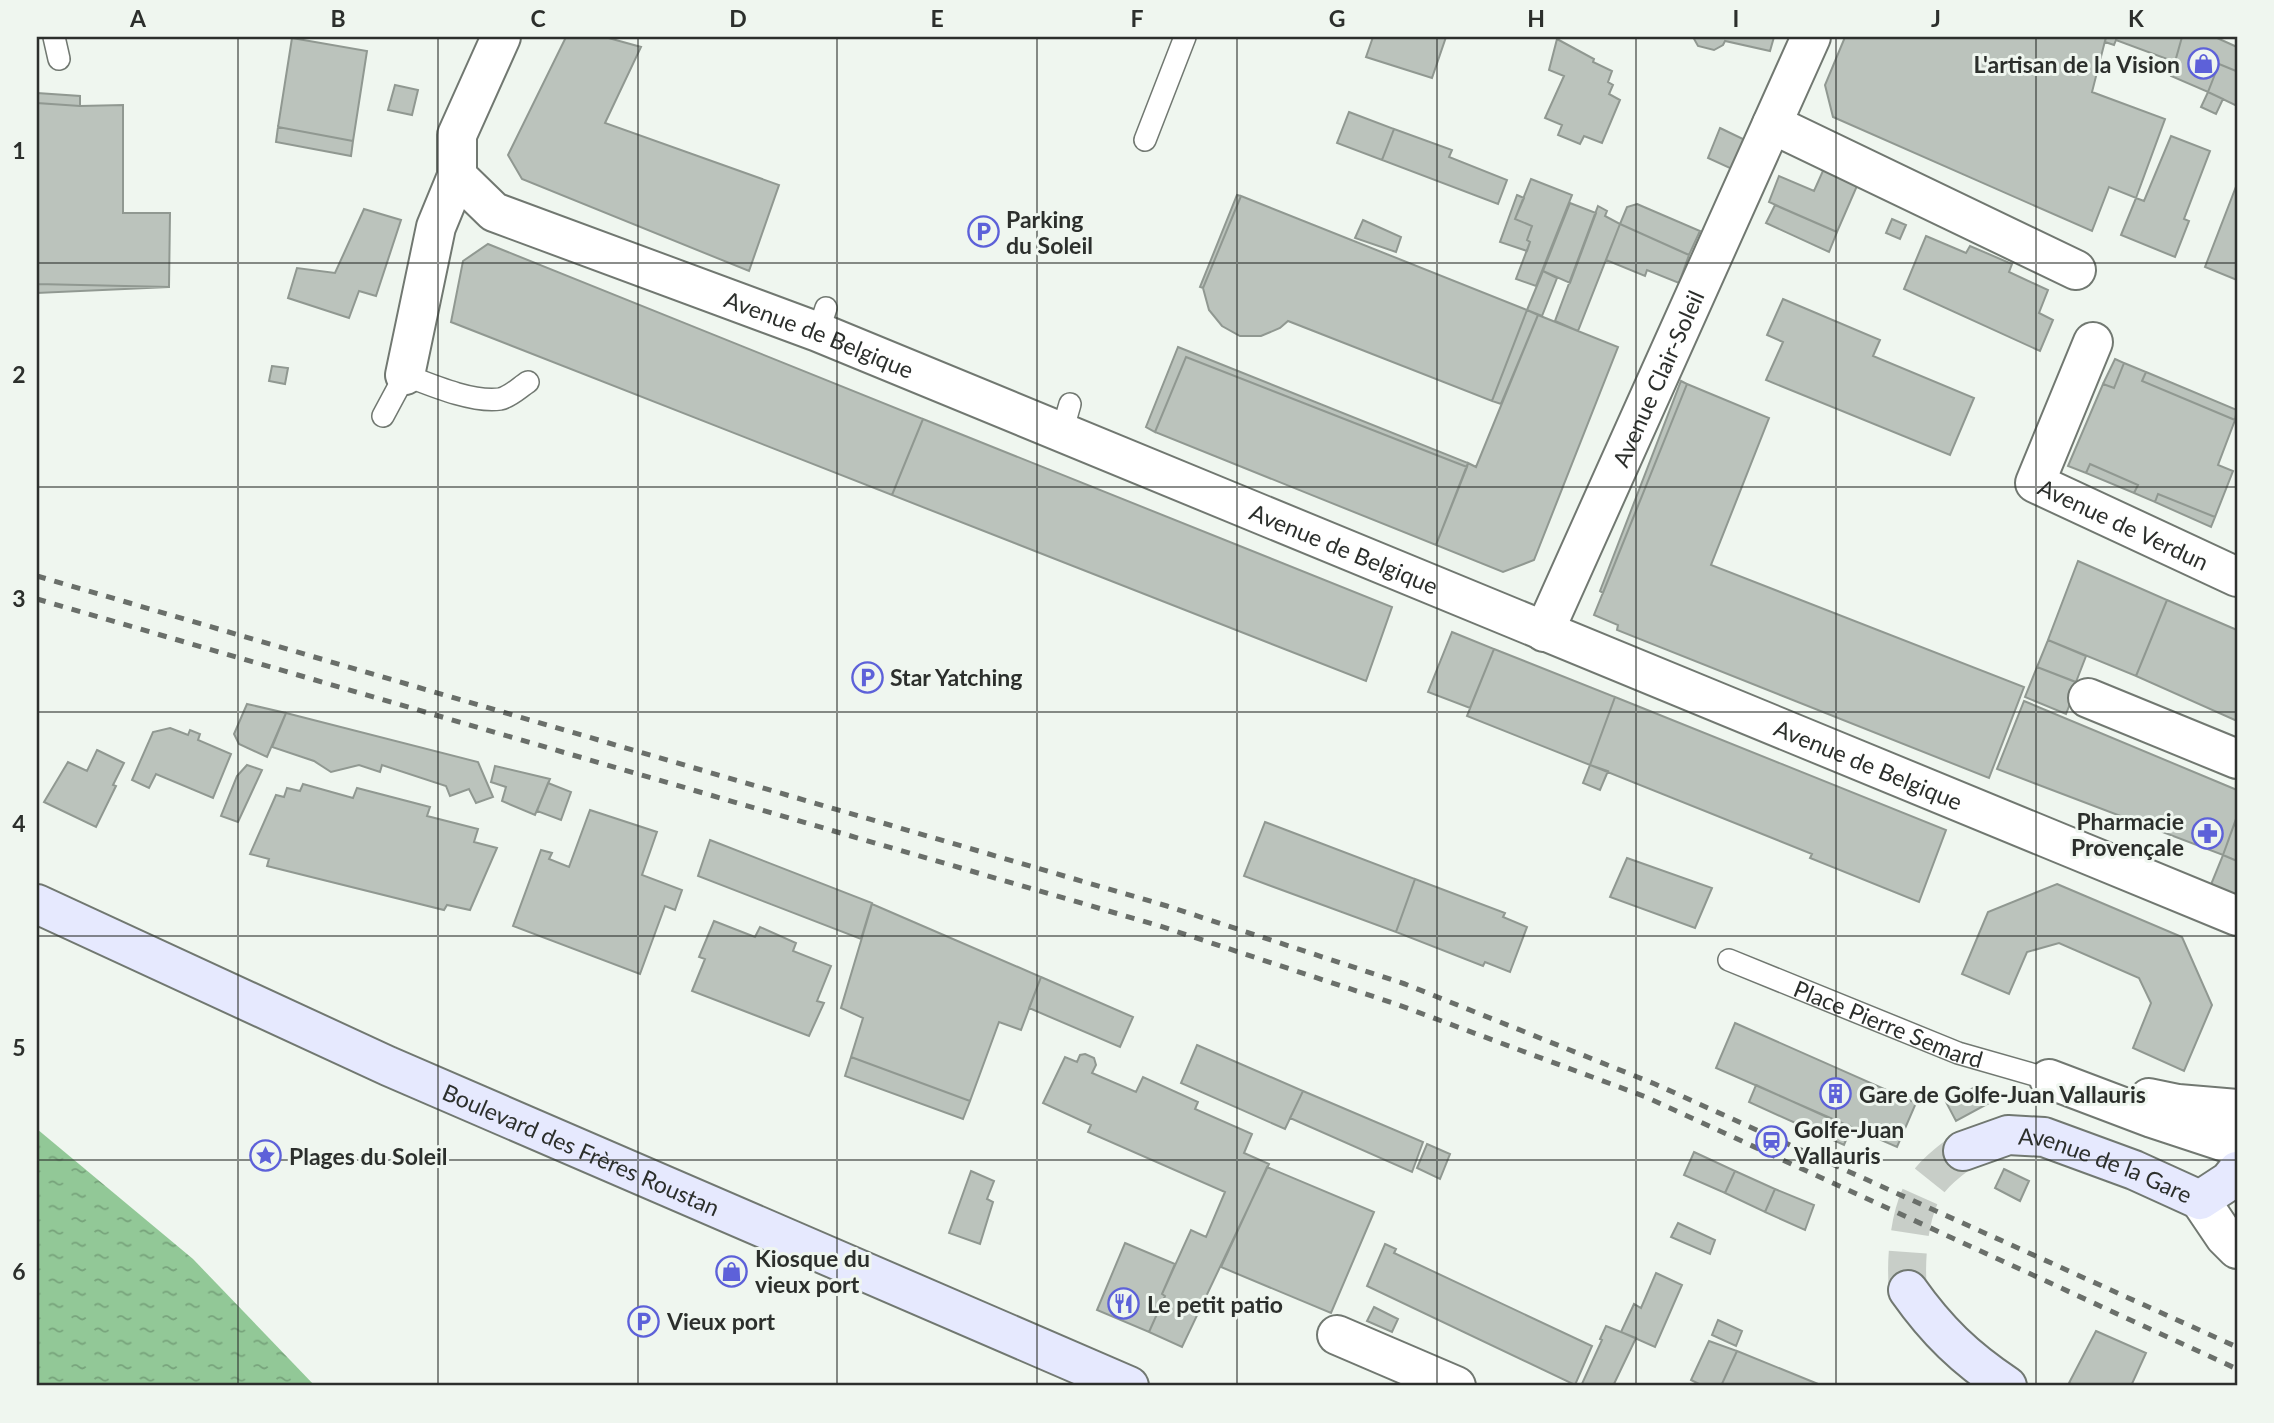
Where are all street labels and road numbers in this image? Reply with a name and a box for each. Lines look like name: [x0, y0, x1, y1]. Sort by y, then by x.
street label: Avenue de Belgique: [721, 285, 918, 384]
street label: Avenue Clair-Soleil: [1606, 286, 1710, 471]
street label: Avenue de Verdun: [2034, 472, 2213, 576]
street label: Avenue de Belgique: [1246, 497, 1442, 600]
street label: Avenue de Belgique: [1770, 713, 1967, 815]
street label: Place Pierre Semard: [1790, 974, 1986, 1073]
street label: Boulevard des Frères Roustan: [439, 1077, 724, 1221]
street label: Avenue de la Gare: [2017, 1122, 2197, 1209]

